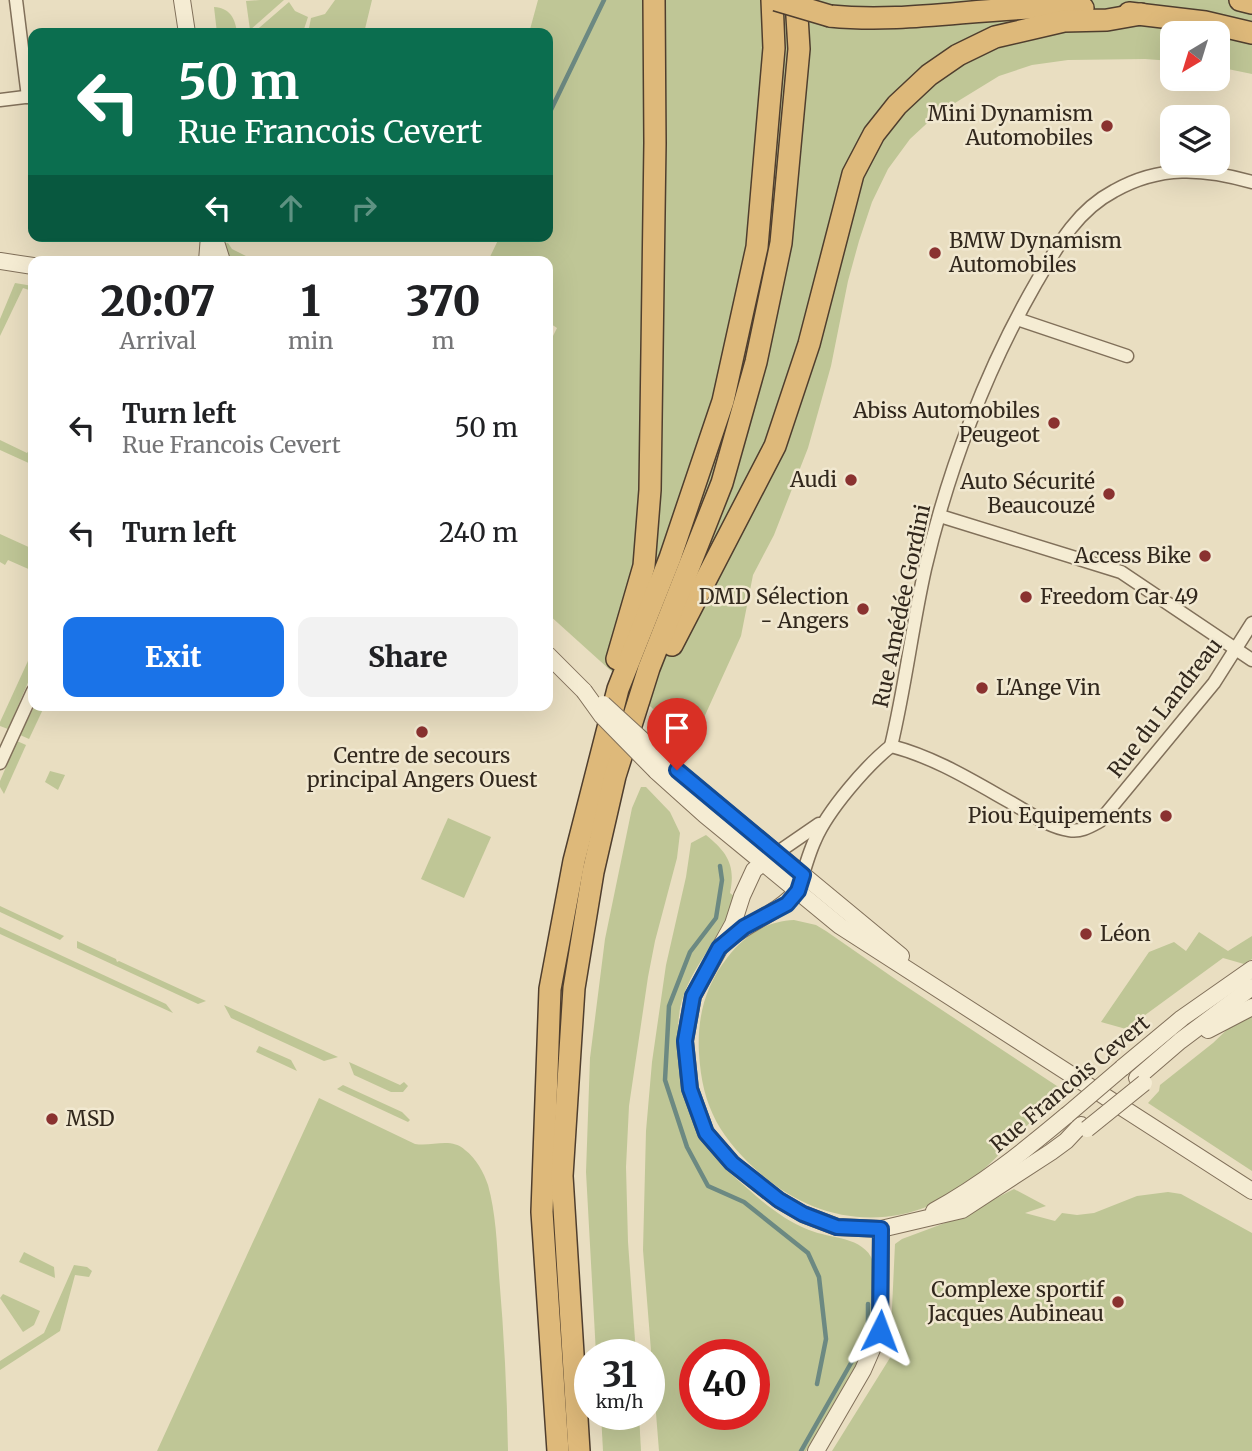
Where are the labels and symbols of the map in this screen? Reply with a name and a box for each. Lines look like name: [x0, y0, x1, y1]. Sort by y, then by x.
north arrow: [1160, 21, 1230, 91]
place label: Mini Dynamism Automobiles: [927, 100, 1093, 151]
marker: Mini Dynamism Automobiles: [1099, 118, 1115, 134]
place label: BMW Dynamism Automobiles: [948, 227, 1122, 278]
marker: BMW Dynamism Automobiles: [927, 245, 943, 261]
place label: Abiss Automobiles Peugeot: [852, 397, 1040, 448]
marker: Abiss Automobiles Peugeot: [1046, 415, 1062, 431]
place label: Audi: [789, 466, 837, 493]
place label: Auto Sécurité Beaucouzé: [959, 468, 1095, 519]
marker: Audi: [843, 472, 859, 488]
marker: Auto Sécurité Beaucouzé: [1101, 486, 1117, 502]
street label: Rue Amédée Gordini: [867, 502, 936, 710]
place label: Access Bike: [1073, 542, 1191, 569]
marker: Access Bike: [1197, 548, 1213, 564]
place label: DMD Sélection - Angers: [699, 583, 849, 634]
place label: Freedom Car 49: [1040, 583, 1199, 610]
marker: Freedom Car 49: [1018, 589, 1034, 605]
marker: DMD Sélection - Angers: [855, 601, 871, 617]
street label: Rue du Landreau: [1102, 632, 1227, 783]
place label: L'Ange Vin: [996, 674, 1101, 701]
marker: L'Ange Vin: [974, 680, 990, 696]
pin: [647, 698, 707, 770]
marker: Centre de secours principal Angers Ouest: [414, 724, 430, 740]
place label: Centre de secours principal Angers Ouest: [307, 742, 537, 793]
place label: Piou Equipements: [968, 802, 1152, 829]
marker: Piou Equipements: [1158, 808, 1174, 824]
place label: Léon: [1100, 920, 1151, 947]
marker: Léon: [1078, 926, 1094, 942]
street label: Rue Francois Cevert: [985, 1009, 1155, 1158]
place label: MSD: [66, 1105, 115, 1132]
marker: MSD: [44, 1111, 60, 1127]
place label: Complexe sportif Jacques Aubineau: [927, 1276, 1105, 1327]
position arrow: [843, 1294, 917, 1368]
marker: Complexe sportif Jacques Aubineau: [1110, 1294, 1126, 1310]
speed limit sign: 40: [679, 1339, 770, 1430]

